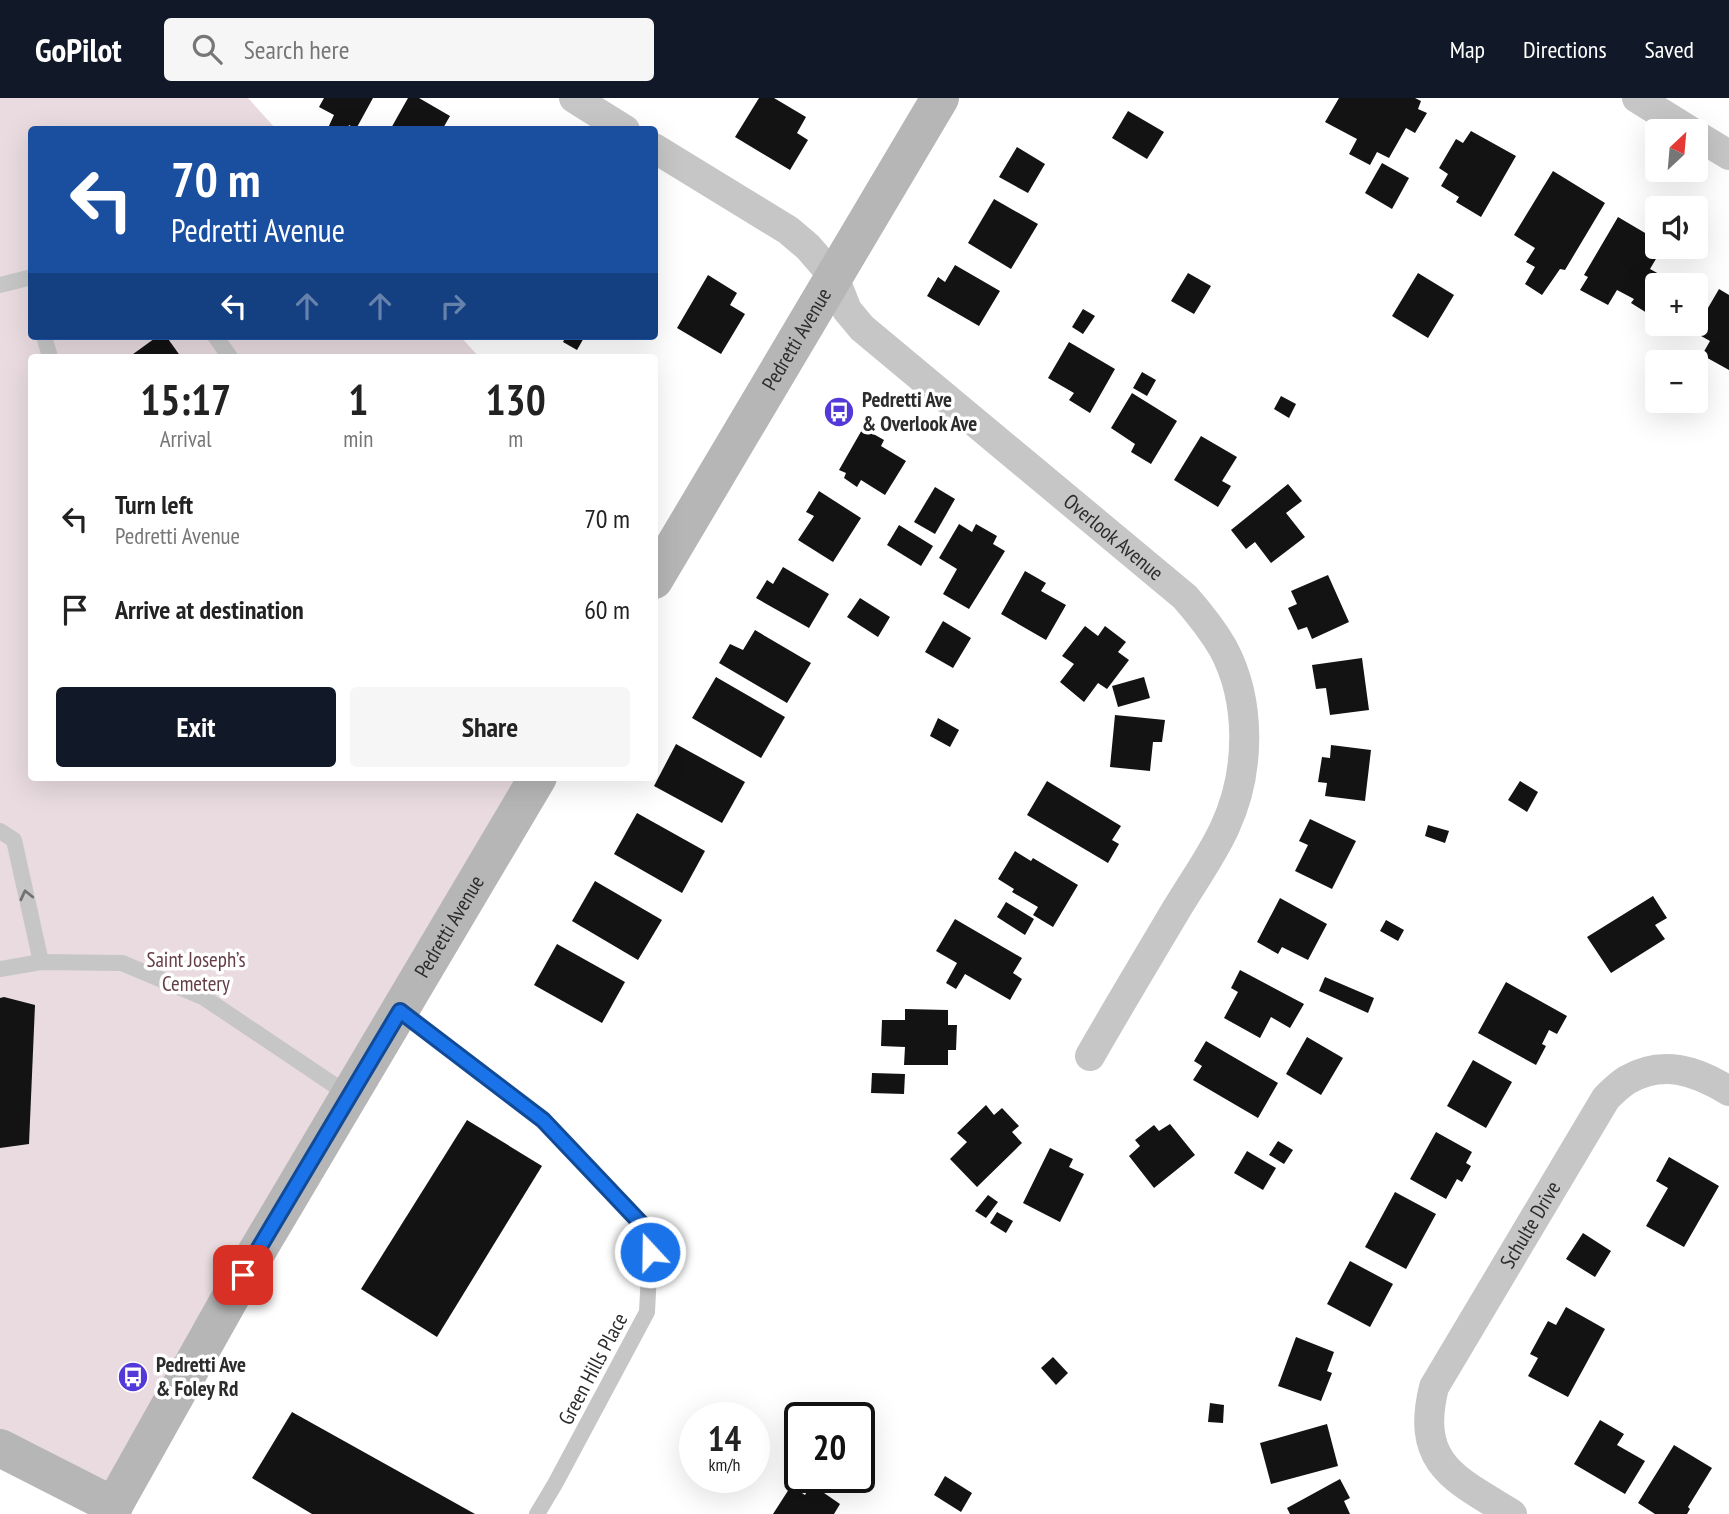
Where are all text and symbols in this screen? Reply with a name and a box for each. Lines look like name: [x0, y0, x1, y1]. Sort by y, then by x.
search box: [164, 18, 654, 81]
text: GoPilot: [35, 28, 122, 71]
icon: search: [188, 30, 226, 68]
text: Search here: [244, 33, 349, 66]
text: Map: [1450, 34, 1485, 65]
text: Directions: [1523, 34, 1607, 65]
text: Saved: [1645, 34, 1694, 65]
north arrow: [1645, 119, 1708, 182]
map controls: [1645, 119, 1708, 413]
text: 70 m: [171, 147, 260, 211]
icon: left: [56, 154, 147, 245]
button: sound: [1645, 196, 1708, 259]
text: Pedretti Avenue: [171, 209, 345, 251]
button: +: [1645, 273, 1708, 336]
street label: Pedretti Avenue: [756, 283, 837, 395]
icon: left: [215, 287, 253, 325]
icon: ahead: [288, 287, 326, 325]
icon: ahead: [361, 287, 399, 325]
icon: right: [434, 287, 472, 325]
button: −: [1645, 350, 1708, 413]
text: 15:17: [140, 372, 231, 427]
text: 1: [348, 372, 368, 427]
text: 130: [486, 372, 546, 427]
place label: Pedretti Ave & Overlook Ave: [862, 386, 977, 437]
bus stop icon: Pedretti Ave & Overlook Ave: [822, 395, 856, 429]
text: Arrival: [160, 424, 212, 453]
text: min: [343, 424, 373, 453]
text: m: [508, 424, 523, 453]
text: Turn left: [115, 488, 193, 521]
street label: Overlook Avenue: [1058, 488, 1169, 586]
icon: left: [56, 500, 94, 538]
text: 70 m: [584, 502, 630, 535]
text: Pedretti Avenue: [115, 521, 240, 550]
icon: arrive: [56, 591, 94, 629]
text: Arrive at destination: [115, 593, 304, 626]
text: 60 m: [584, 593, 630, 626]
button: Exit: [56, 687, 336, 767]
button: Share: [350, 687, 630, 767]
street label: Pedretti Avenue: [408, 870, 490, 982]
one-way arrow: [20, 889, 34, 901]
park label: Saint Joseph’s Cemetery: [146, 946, 246, 997]
street label: Schulte Drive: [1494, 1176, 1566, 1273]
position arrow: [613, 1215, 687, 1289]
pin: [213, 1245, 273, 1305]
icon: arrive: [224, 1256, 262, 1294]
street label: Green Hills Place: [552, 1308, 633, 1429]
place label: Pedretti Ave & Foley Rd: [156, 1351, 246, 1402]
bus stop icon: Pedretti Ave & Foley Rd: [116, 1360, 150, 1394]
speed limit sign: 20: [784, 1402, 875, 1493]
text: 14: [708, 1415, 741, 1461]
text: km/h: [709, 1453, 740, 1476]

